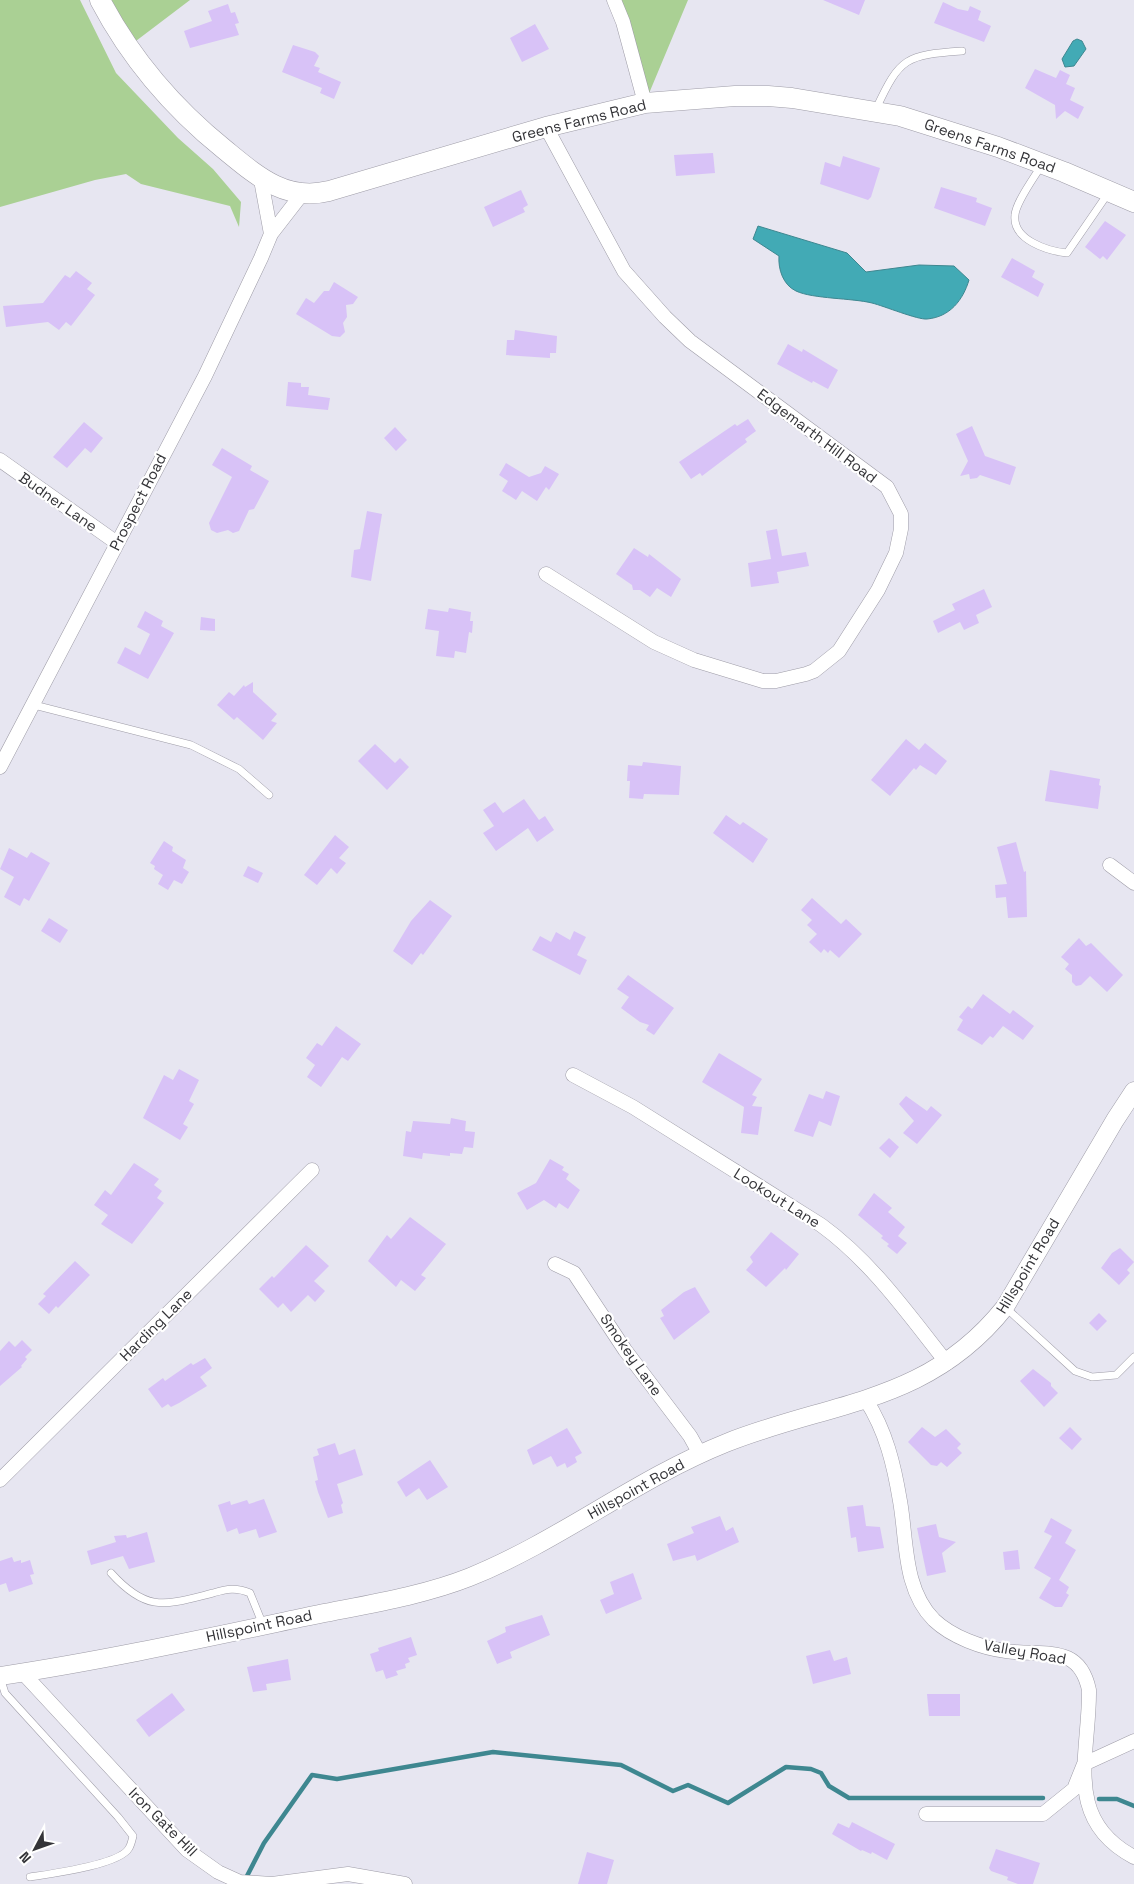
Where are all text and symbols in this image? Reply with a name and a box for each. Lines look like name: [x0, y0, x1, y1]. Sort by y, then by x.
street label: Greens Farms Road: [510, 95, 648, 146]
street label: Greens Farms Road: [922, 114, 1058, 177]
street label: Edgemarth Hill Road: [754, 384, 881, 487]
street label: Prospect Road: [105, 450, 170, 553]
street label: Budner Lane: [15, 468, 101, 536]
street label: Lookout Lane: [730, 1163, 824, 1232]
street label: Hillspoint Road: [992, 1215, 1064, 1317]
street label: Harding Lane: [115, 1284, 196, 1365]
street label: Smokey Lane: [596, 1310, 667, 1400]
street label: Hillspoint Road: [584, 1454, 688, 1523]
street label: Hillspoint Road: [204, 1605, 314, 1646]
street label: Valley Road: [982, 1635, 1068, 1668]
street label: Iron Gate Hill: [125, 1783, 202, 1860]
north arrow: [10, 1824, 60, 1874]
text: N: [15, 1848, 35, 1867]

